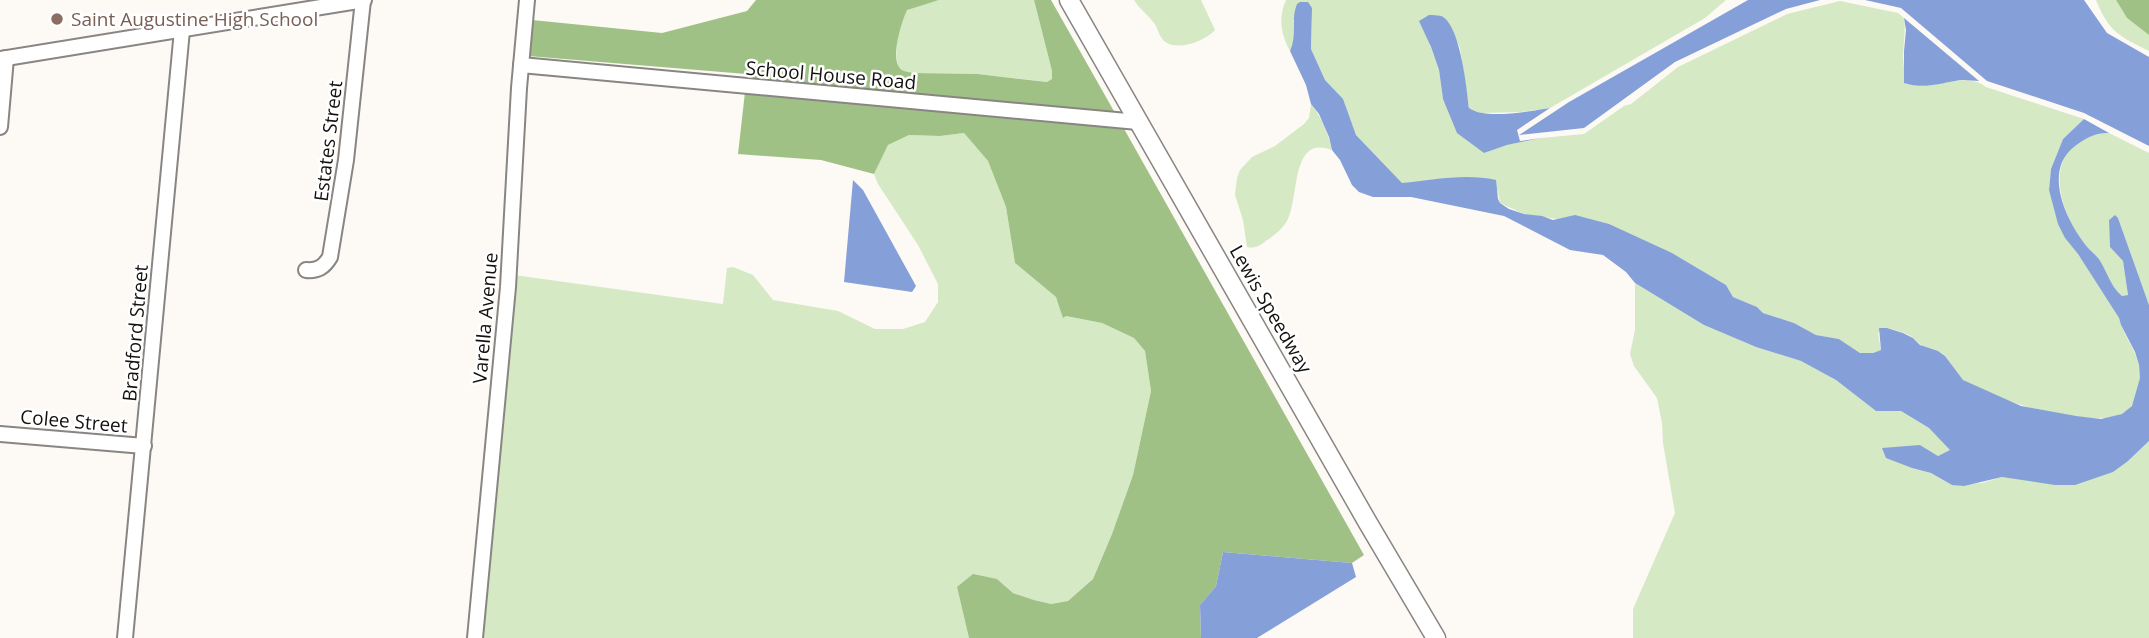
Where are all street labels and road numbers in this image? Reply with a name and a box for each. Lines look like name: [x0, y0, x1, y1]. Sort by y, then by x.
street label: School House Road: [745, 55, 917, 95]
street label: Estates Street: [308, 79, 348, 203]
street label: Lewis Speedway: [1224, 240, 1318, 378]
street label: Varella Avenue: [466, 251, 504, 385]
street label: Bradford Street: [116, 263, 154, 403]
street label: Colee Street: [19, 403, 129, 439]

